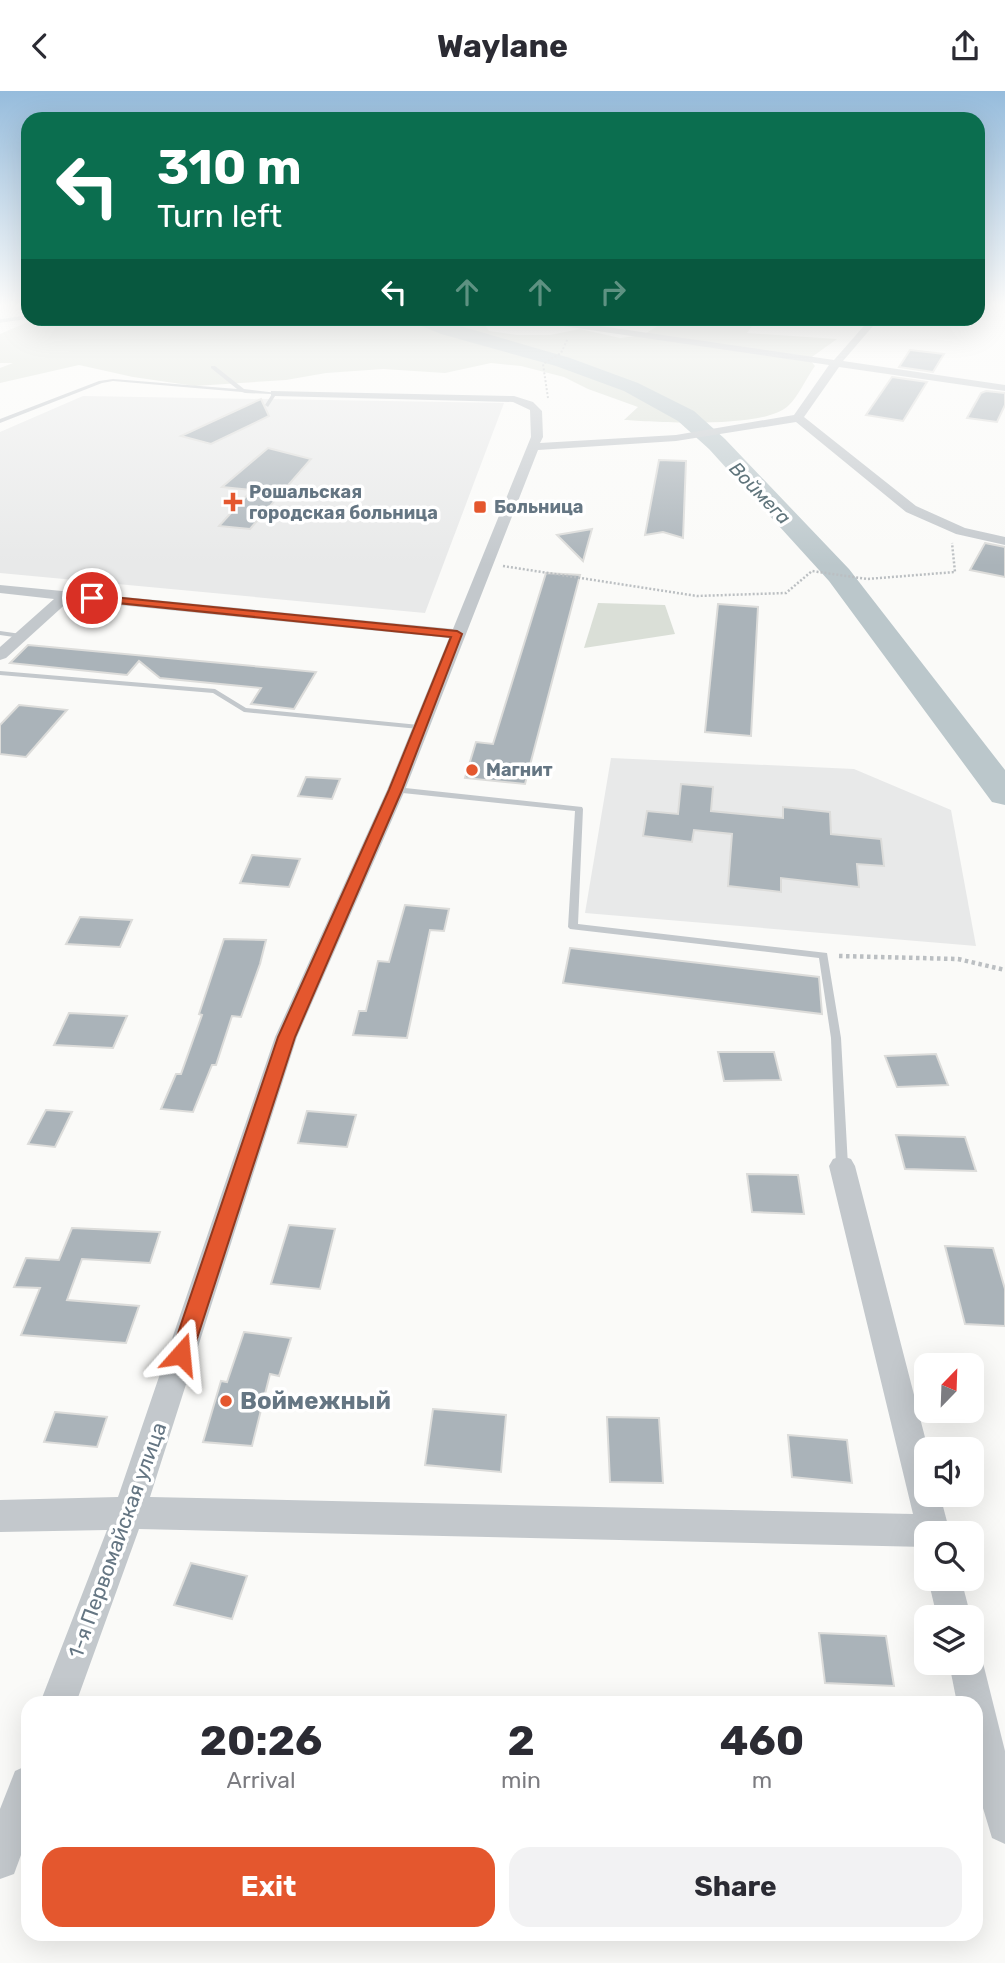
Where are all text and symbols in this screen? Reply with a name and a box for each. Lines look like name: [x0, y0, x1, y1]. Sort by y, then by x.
icon: back: [21, 27, 59, 65]
text: Waylane: [437, 27, 568, 65]
icon: share: [946, 27, 984, 65]
text: 310 m: [157, 138, 302, 196]
icon: left: [42, 140, 133, 231]
text: Turn left: [157, 197, 282, 235]
icon: left: [375, 273, 413, 311]
icon: ahead: [448, 273, 486, 311]
icon: ahead: [521, 273, 559, 311]
icon: right: [594, 273, 632, 311]
water label: Воймега: [725, 457, 795, 529]
place label: Рошальская городская больница: [249, 481, 438, 524]
marker: Рошальская городская больница: [223, 492, 243, 512]
place label: Больница: [494, 496, 583, 518]
marker: Больница: [472, 499, 488, 515]
pin: [62, 568, 122, 628]
icon: arrive: [73, 579, 111, 617]
place label: Магнит: [486, 759, 553, 781]
marker: Магнит: [464, 762, 480, 778]
position arrow: [144, 1317, 218, 1391]
north arrow: [914, 1353, 984, 1423]
map controls: [914, 1353, 984, 1675]
place label: Воймежный: [240, 1387, 391, 1415]
marker: Воймежный: [218, 1393, 234, 1409]
street label: 1-я Первомайская улица: [63, 1419, 171, 1661]
button: sound: [914, 1437, 984, 1507]
button: search: [914, 1521, 984, 1591]
button: layers: [914, 1605, 984, 1675]
text: 20:26: [200, 1716, 322, 1766]
text: 2: [507, 1716, 535, 1766]
text: 460: [720, 1716, 804, 1766]
text: Arrival: [227, 1766, 296, 1794]
text: min: [501, 1766, 541, 1794]
text: m: [752, 1766, 772, 1794]
button: Exit: [42, 1847, 495, 1927]
button: Share: [509, 1847, 962, 1927]

